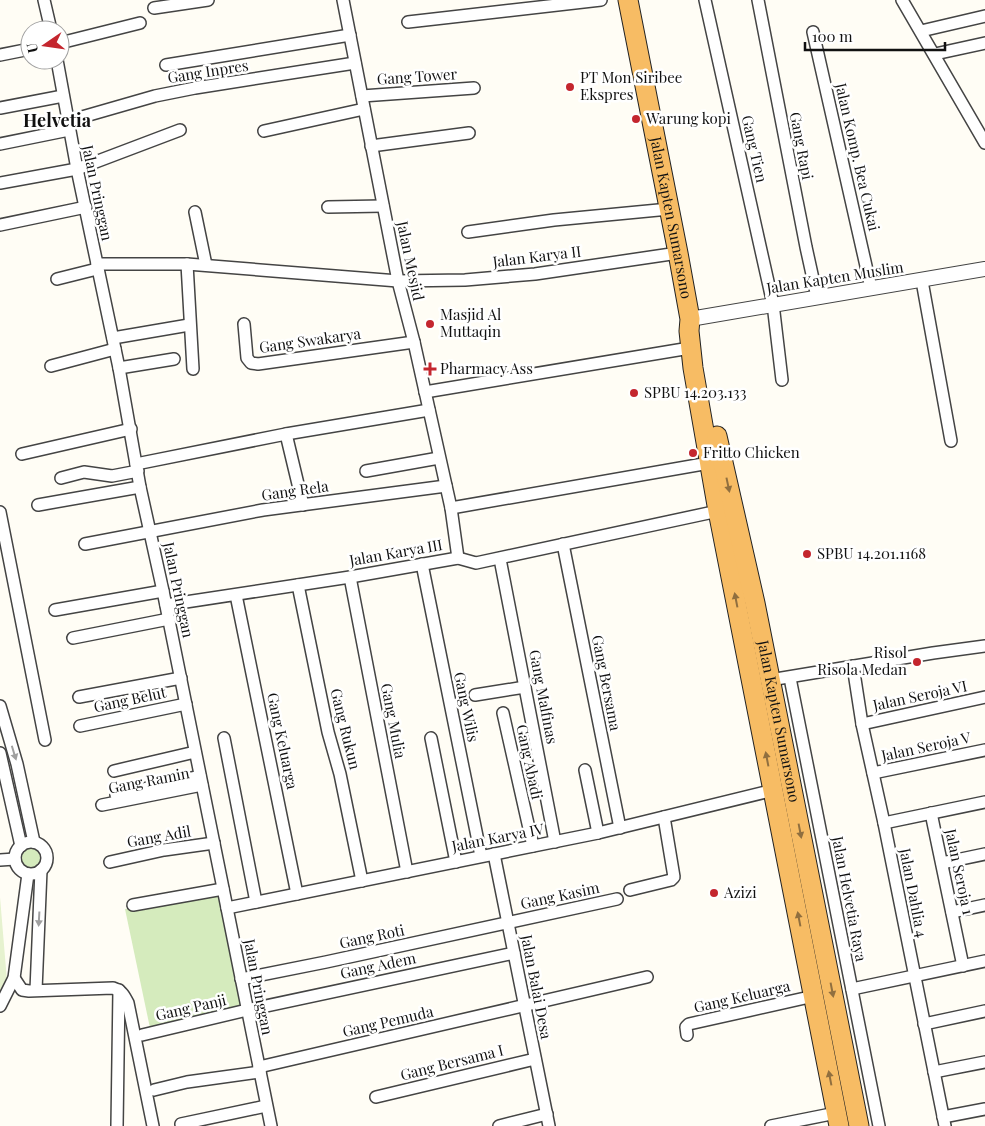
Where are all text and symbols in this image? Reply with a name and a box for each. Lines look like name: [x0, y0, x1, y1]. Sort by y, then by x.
north arrow: [20, 20, 70, 70]
scale bar: [805, 20, 945, 52]
text: 100 m: [812, 26, 853, 46]
text: U: [21, 41, 42, 55]
street label: Gang Inpres: [166, 55, 250, 87]
street label: Gang Tower: [376, 63, 458, 89]
place label: PT Mon Siribee Ekspres: [580, 67, 682, 104]
street label: Jalan Komp. Bea Cukai: [831, 80, 885, 233]
marker: PT Mon Siribee Ekspres: [564, 81, 576, 93]
district label: Helvetia: [23, 108, 92, 132]
place label: Warung kopi: [645, 108, 731, 128]
street label: Gang Rapi: [786, 110, 818, 182]
marker: Warung kopi: [630, 113, 642, 125]
street label: Gang Tien: [738, 113, 772, 184]
street label: Jalan Kapten Sumarsono: [646, 134, 697, 300]
street label: Jalan Pringgan: [78, 142, 118, 242]
street label: Jalan Mesjid: [393, 218, 429, 303]
street label: Jalan Karya II: [490, 241, 582, 271]
street label: Jalan Kapten Muslim: [764, 256, 905, 298]
place label: Masjid Al Muttaqin: [440, 304, 501, 341]
marker: Masjid Al Muttaqin: [424, 318, 436, 330]
street label: Gang Swakarya: [258, 323, 363, 357]
place label: Pharmacy Ass: [440, 358, 533, 378]
marker: Pharmacy Ass: [424, 363, 436, 375]
place label: SPBU 14.203.133: [644, 382, 747, 402]
marker: SPBU 14.203.133: [628, 387, 640, 399]
place label: Fritto Chicken: [703, 442, 800, 462]
marker: Fritto Chicken: [687, 447, 699, 459]
street label: Gang Rela: [260, 475, 330, 505]
one-way arrow: [724, 478, 732, 493]
street label: Jalan Karya III: [347, 534, 444, 570]
street label: Jalan Pringgan: [159, 539, 199, 639]
place label: SPBU 14.201.1168: [817, 543, 926, 563]
marker: SPBU 14.201.1168: [801, 548, 813, 560]
one-way arrow: [732, 592, 740, 607]
street label: Gang Bersama: [588, 633, 626, 733]
street label: Jalan Kapten Sumarsono: [753, 638, 805, 804]
place label: Risol Risola Medan: [817, 642, 907, 679]
street label: Gang Malfinas: [525, 648, 563, 746]
marker: Risol Risola Medan: [911, 656, 923, 668]
street label: Gang Wilis: [450, 670, 484, 744]
street label: Jalan Seroja VI: [870, 675, 969, 715]
street label: Gang Belut: [92, 681, 169, 716]
street label: Gang Mulia: [377, 682, 411, 761]
street label: Gang Rukun: [326, 686, 366, 771]
street label: Gang Keluarga: [263, 691, 303, 791]
street label: Gang Abadi: [512, 722, 548, 802]
street label: Jalan Seroja V: [878, 727, 973, 765]
one-way arrow: [10, 745, 18, 760]
one-way arrow: [763, 751, 771, 767]
street label: Gang Ramin: [107, 762, 191, 798]
street label: Jalan Karya IV: [449, 818, 546, 856]
street label: Gang Adil: [125, 821, 192, 851]
one-way arrow: [796, 823, 804, 838]
street label: Jalan Seroja 1: [941, 826, 979, 917]
street label: Jalan Helvetia Raya: [828, 834, 872, 964]
street label: Jalan Dahlia 4: [895, 846, 932, 939]
street label: Gang Kasim: [519, 877, 602, 913]
place label: Azizi: [723, 882, 757, 902]
marker: Azizi: [708, 887, 720, 899]
one-way arrow: [794, 910, 802, 926]
one-way arrow: [35, 911, 43, 927]
street label: Gang Roti: [337, 919, 407, 953]
street label: Jalan Balai Desa: [517, 932, 557, 1041]
street label: Jalan Pringgan: [240, 936, 278, 1036]
street label: Gang Adem: [338, 947, 418, 983]
street label: Gang Keluarga: [692, 975, 792, 1017]
one-way arrow: [828, 983, 836, 998]
street label: Gang Panji: [153, 989, 229, 1025]
street label: Gang Pemuda: [340, 1001, 436, 1041]
street label: Gang Bersama I: [398, 1040, 505, 1085]
one-way arrow: [825, 1070, 833, 1086]

